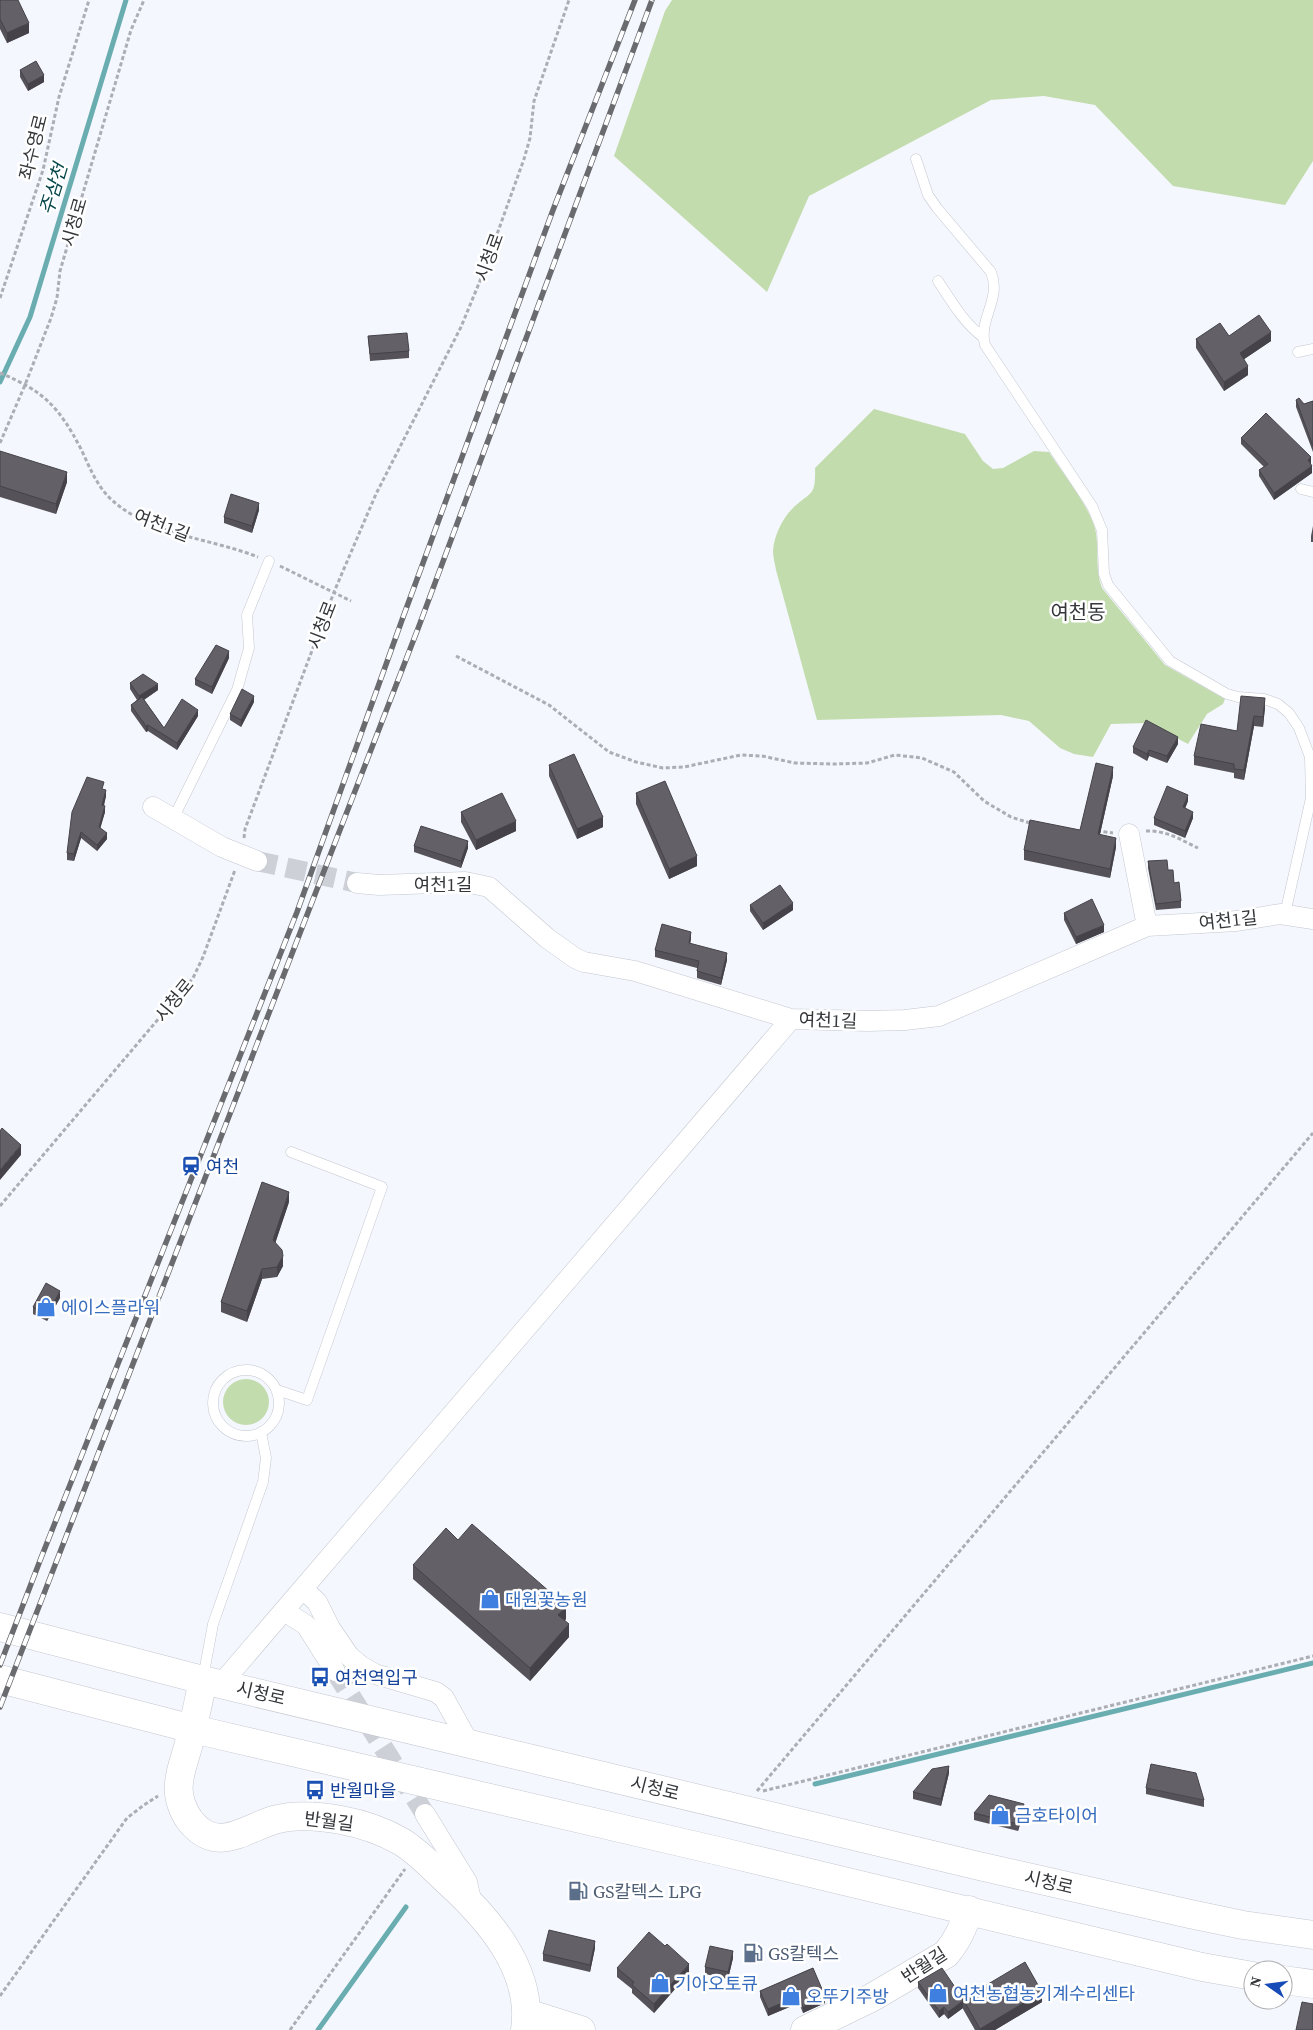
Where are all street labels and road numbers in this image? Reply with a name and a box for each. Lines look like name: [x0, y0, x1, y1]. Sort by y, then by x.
street label: 좌수영로: [13, 112, 53, 182]
street label: 시청로: [55, 195, 93, 249]
street label: 시청로: [469, 229, 509, 285]
street label: 여천1길: [130, 503, 194, 547]
street label: 시청로: [301, 597, 343, 653]
street label: 여천1길: [414, 872, 472, 897]
street label: 여천1길: [1198, 905, 1258, 935]
street label: 시청로: [149, 973, 199, 1027]
street label: 여천1길: [798, 1006, 858, 1034]
street label: 시청로: [234, 1675, 288, 1711]
street label: 시청로: [628, 1770, 682, 1806]
street label: 반월길: [303, 1806, 355, 1836]
street label: 시청로: [1022, 1864, 1076, 1900]
street label: 반월길: [896, 1941, 952, 1989]

